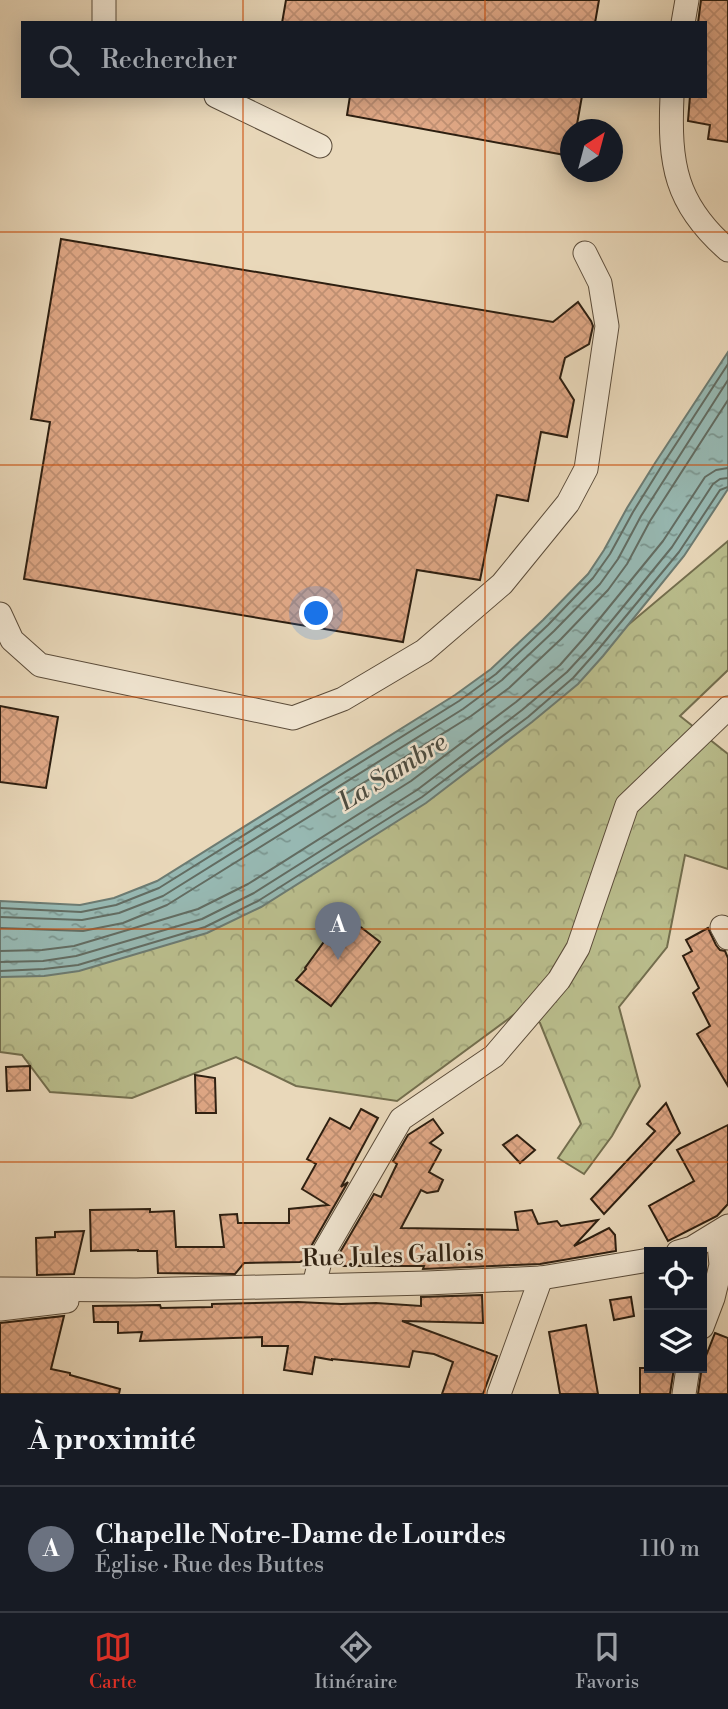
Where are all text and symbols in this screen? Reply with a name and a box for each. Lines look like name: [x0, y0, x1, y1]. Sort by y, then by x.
search box: [21, 21, 707, 98]
icon: search: [45, 41, 83, 79]
text: Rechercher: [101, 44, 237, 76]
north arrow: [560, 119, 623, 182]
your location: [299, 596, 333, 630]
water label: La Sambre: [332, 726, 453, 818]
pin: A: [315, 902, 361, 960]
street label: Rue Jules Gallois: [302, 1238, 484, 1274]
map controls: [644, 1247, 707, 1373]
button: locate: [644, 1247, 707, 1310]
button: layers: [644, 1310, 707, 1373]
text: À proximité: [28, 1421, 196, 1459]
text: Chapelle Notre-Dame de Lourdes: [95, 1519, 506, 1551]
text: A: [43, 1535, 59, 1563]
text: 110 m: [640, 1535, 700, 1563]
text: Église · Rue des Buttes: [95, 1551, 324, 1579]
tab: Carte: [89, 1628, 137, 1694]
tab: Itinéraire: [315, 1628, 397, 1694]
tab: Favoris: [575, 1628, 639, 1694]

